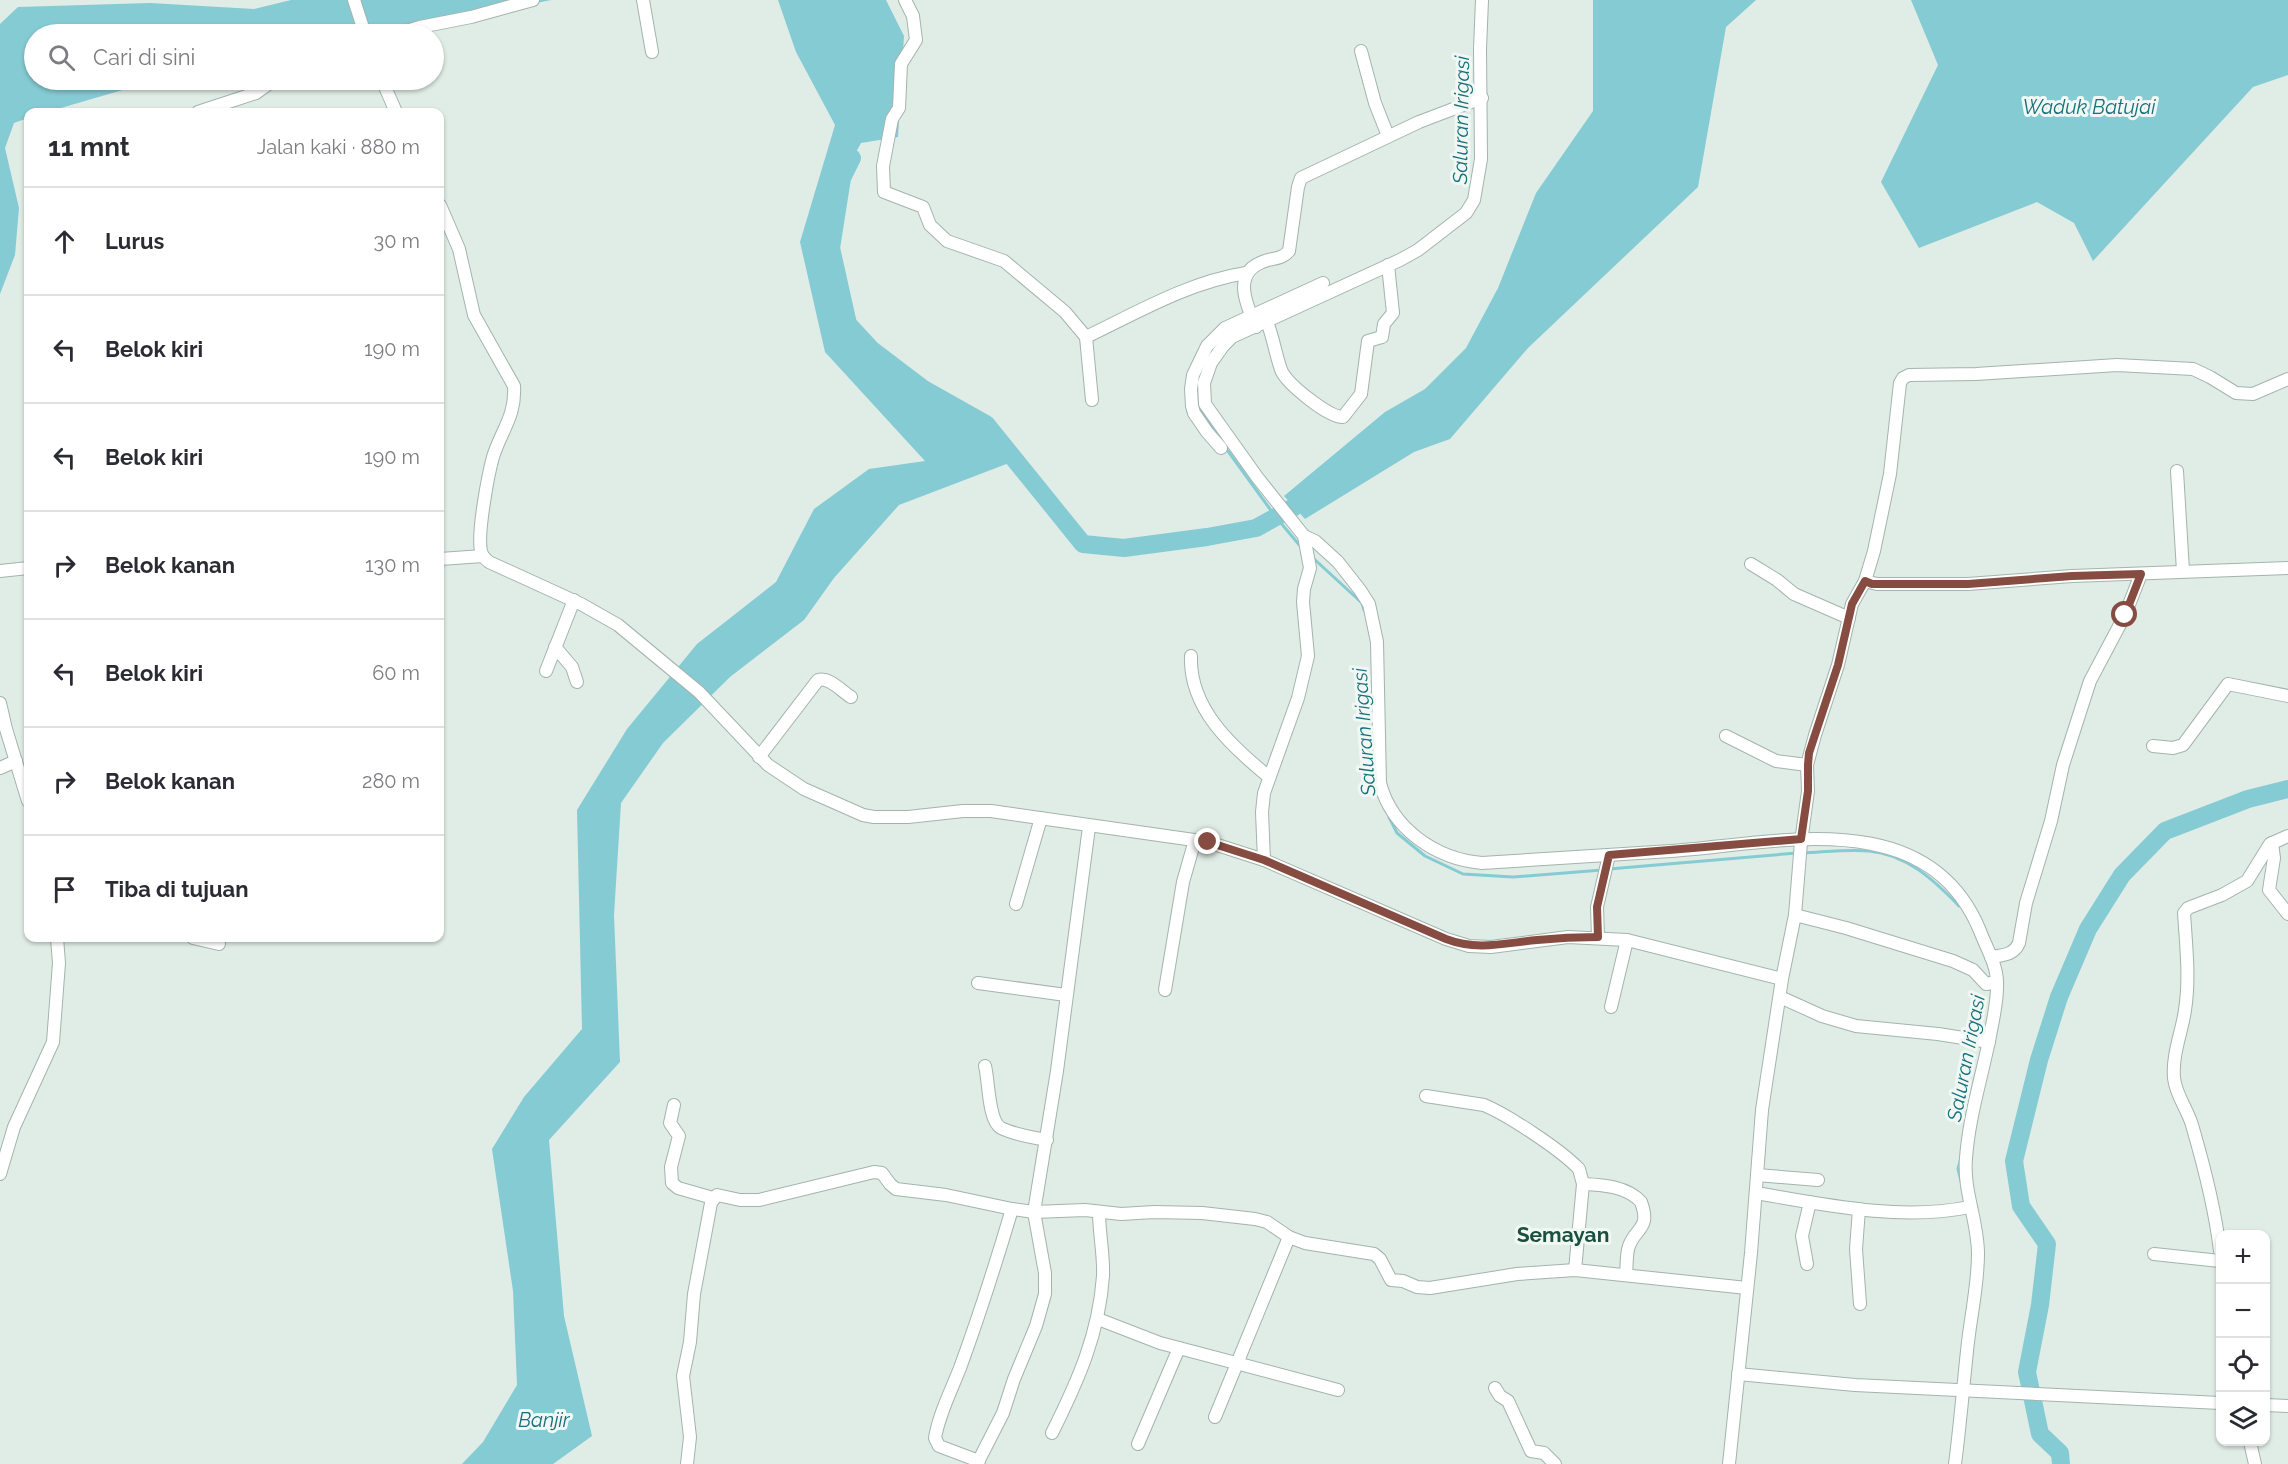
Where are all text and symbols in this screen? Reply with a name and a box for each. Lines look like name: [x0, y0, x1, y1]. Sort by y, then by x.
search box: [24, 24, 444, 90]
icon: search: [45, 41, 78, 74]
text: Cari di sini: [93, 44, 195, 70]
water label: Saluran Irigasi: [1448, 55, 1474, 185]
water label: Waduk Batujai: [2023, 95, 2156, 119]
text: 11 mnt: [48, 132, 130, 162]
text: Jalan kaki · 880 m: [257, 135, 420, 159]
icon: ahead: [48, 225, 81, 258]
text: Lurus: [105, 228, 164, 254]
text: 30 m: [374, 229, 420, 253]
icon: left: [48, 333, 81, 366]
text: Belok kiri: [105, 336, 203, 362]
text: 190 m: [364, 337, 420, 361]
icon: left: [48, 441, 81, 474]
text: Belok kiri: [105, 444, 203, 470]
text: 190 m: [364, 445, 420, 469]
icon: right: [48, 549, 81, 582]
text: Belok kanan: [105, 552, 235, 578]
text: 130 m: [365, 553, 420, 577]
route start: [2111, 601, 2137, 627]
icon: left: [48, 657, 81, 690]
text: Belok kiri: [105, 660, 203, 686]
text: 60 m: [372, 661, 420, 685]
water label: Saluran Irigasi: [1347, 666, 1381, 798]
icon: right: [48, 765, 81, 798]
text: Belok kanan: [105, 768, 235, 794]
text: 280 m: [362, 769, 420, 793]
route end: [1194, 828, 1220, 854]
icon: arrive: [48, 873, 81, 906]
text: Tiba di tujuan: [105, 876, 248, 902]
water label: Saluran Irigasi: [1942, 992, 1990, 1124]
district label: Semayan: [1517, 1222, 1609, 1247]
map controls: [2216, 1230, 2270, 1446]
button: +: [2216, 1230, 2270, 1284]
button: −: [2216, 1284, 2270, 1338]
button: locate: [2216, 1338, 2270, 1392]
button: layers: [2216, 1392, 2270, 1446]
water label: Banjir: [518, 1408, 571, 1432]

